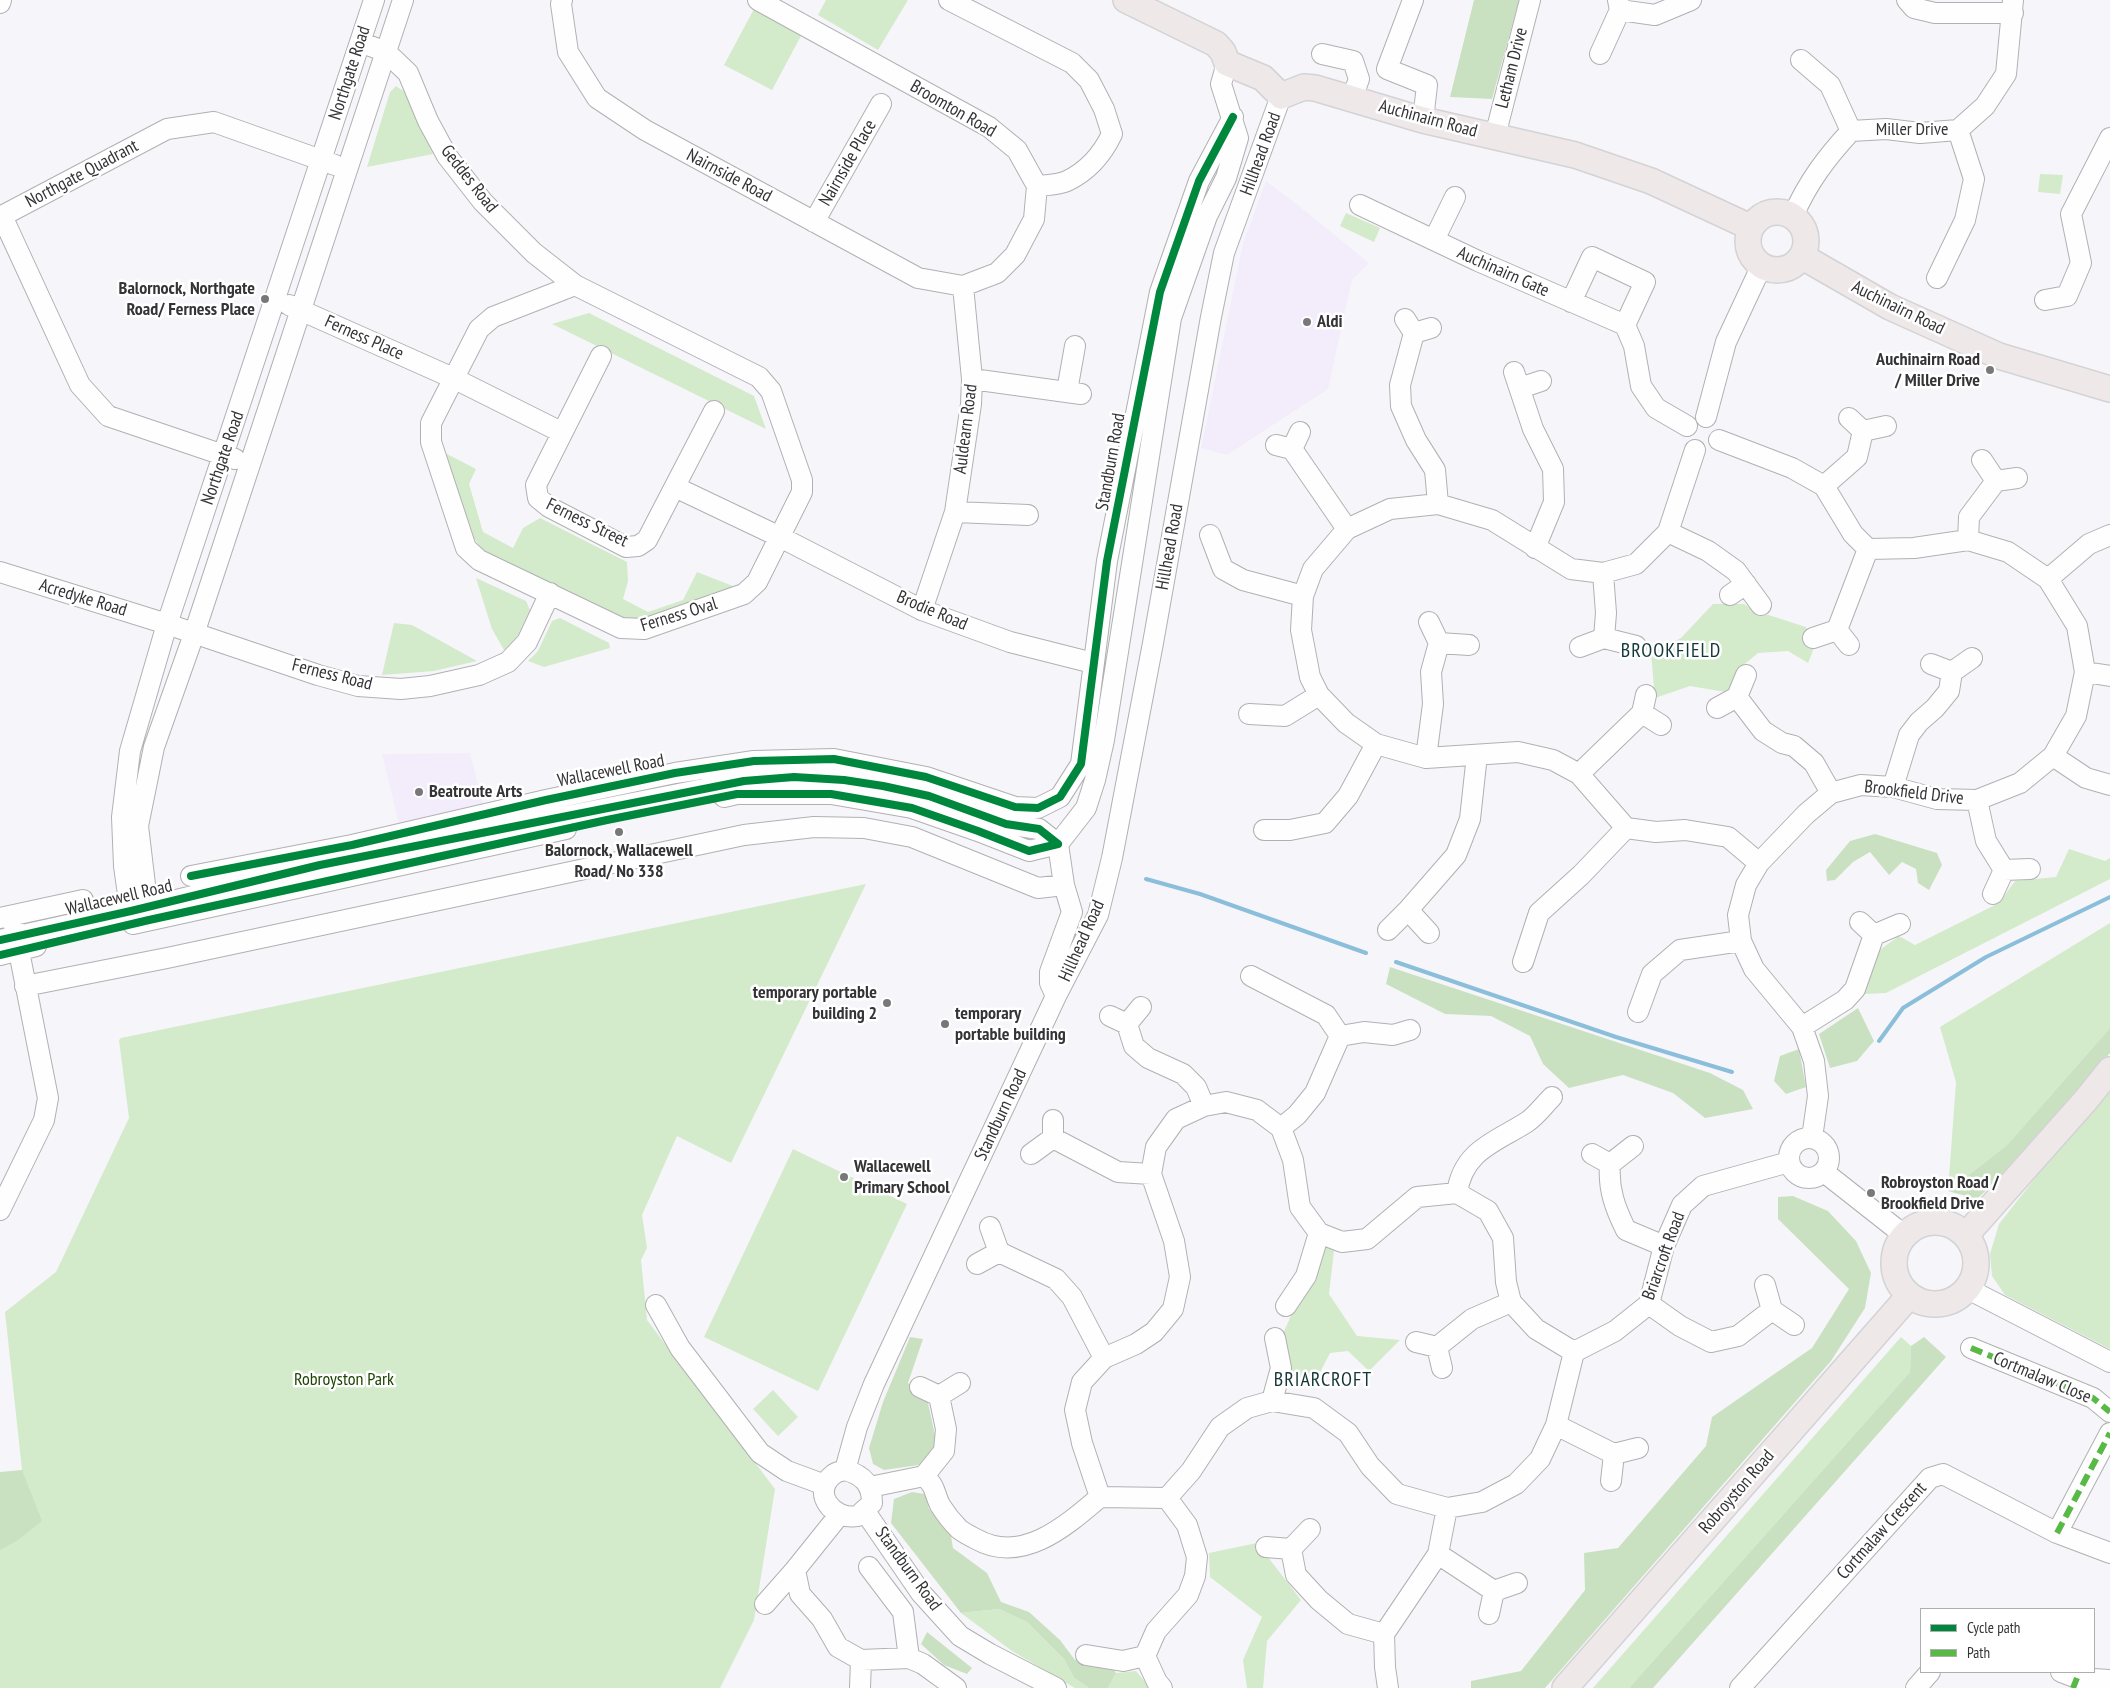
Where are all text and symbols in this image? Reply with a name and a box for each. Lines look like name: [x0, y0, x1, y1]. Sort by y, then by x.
street label: Northgate Road: [325, 23, 375, 123]
street label: Letham Drive: [1492, 25, 1532, 111]
street label: Broomton Road: [906, 76, 1000, 142]
street label: Auchinairn Road: [1376, 96, 1480, 142]
street label: Hillhead Road: [1236, 110, 1286, 198]
street label: Nairnside Place: [815, 116, 881, 210]
street label: Miller Drive: [1876, 119, 1948, 141]
street label: Northgate Quadrant: [22, 135, 142, 213]
street label: Geddes Road: [436, 141, 502, 217]
street label: Nairnside Road: [683, 145, 775, 207]
street label: Auchinairn Gate: [1454, 242, 1552, 302]
street label: Auchinairn Road: [1848, 276, 1948, 340]
place label: Balornock, Northgate Road/ Ferness Place: [119, 278, 255, 320]
marker: Balornock, Northgate Road/ Ferness Place: [259, 293, 271, 305]
street label: Ferness Place: [321, 311, 407, 365]
place label: Aldi: [1317, 311, 1342, 333]
marker: Aldi: [1301, 316, 1313, 328]
place label: Auchinairn Road / Miller Drive: [1876, 349, 1980, 392]
marker: Auchinairn Road / Miller Drive: [1984, 364, 1996, 376]
street label: Auldearn Road: [950, 383, 982, 475]
street label: Northgate Road: [197, 408, 249, 508]
street label: Standburn Road: [1092, 412, 1130, 512]
street label: Ferness Street: [543, 494, 631, 552]
street label: Hillhead Road: [1152, 502, 1188, 592]
street label: Acredyke Road: [37, 574, 129, 622]
street label: Brodie Road: [893, 586, 971, 636]
street label: Ferness Oval: [638, 593, 720, 637]
district label: BROOKFIELD: [1619, 639, 1723, 663]
street label: Ferness Road: [290, 655, 374, 695]
street label: Wallacewell Road: [556, 750, 666, 792]
street label: Brookfield Drive: [1863, 776, 1965, 810]
place label: Beatroute Arts: [429, 781, 522, 803]
marker: Beatroute Arts: [413, 786, 425, 798]
marker: Balornock, Wallacewell Road/ No 338: [613, 826, 625, 838]
place label: Balornock, Wallacewell Road/ No 338: [545, 840, 693, 882]
street label: Wallacewell Road: [64, 875, 174, 921]
street label: Hillhead Road: [1054, 897, 1110, 985]
place label: temporary portable building 2: [753, 982, 877, 1024]
marker: temporary portable building 2: [881, 997, 893, 1009]
place label: temporary portable building: [955, 1003, 1066, 1046]
marker: temporary portable building: [939, 1018, 951, 1030]
street label: Standburn Road: [970, 1066, 1032, 1164]
place label: Wallacewell Primary School: [854, 1156, 950, 1198]
marker: Wallacewell Primary School: [838, 1171, 850, 1183]
place label: Robroyston Road / Brookfield Drive: [1881, 1172, 1999, 1214]
marker: Robroyston Road / Brookfield Drive: [1865, 1187, 1877, 1199]
street label: Briarcroft Road: [1638, 1209, 1690, 1303]
street label: Cortmalaw Close: [1990, 1348, 2094, 1408]
district label: BRIARCROFT: [1272, 1368, 1374, 1392]
park label: Robroyston Park: [294, 1369, 394, 1391]
street label: Robroyston Road: [1695, 1446, 1779, 1538]
street label: Cortmalaw Crescent: [1833, 1478, 1931, 1584]
street label: Standburn Road: [870, 1523, 946, 1615]
legend: [1920, 1608, 2095, 1673]
text: Cycle path: [1967, 1618, 2020, 1637]
text: Path: [1967, 1643, 1990, 1662]

